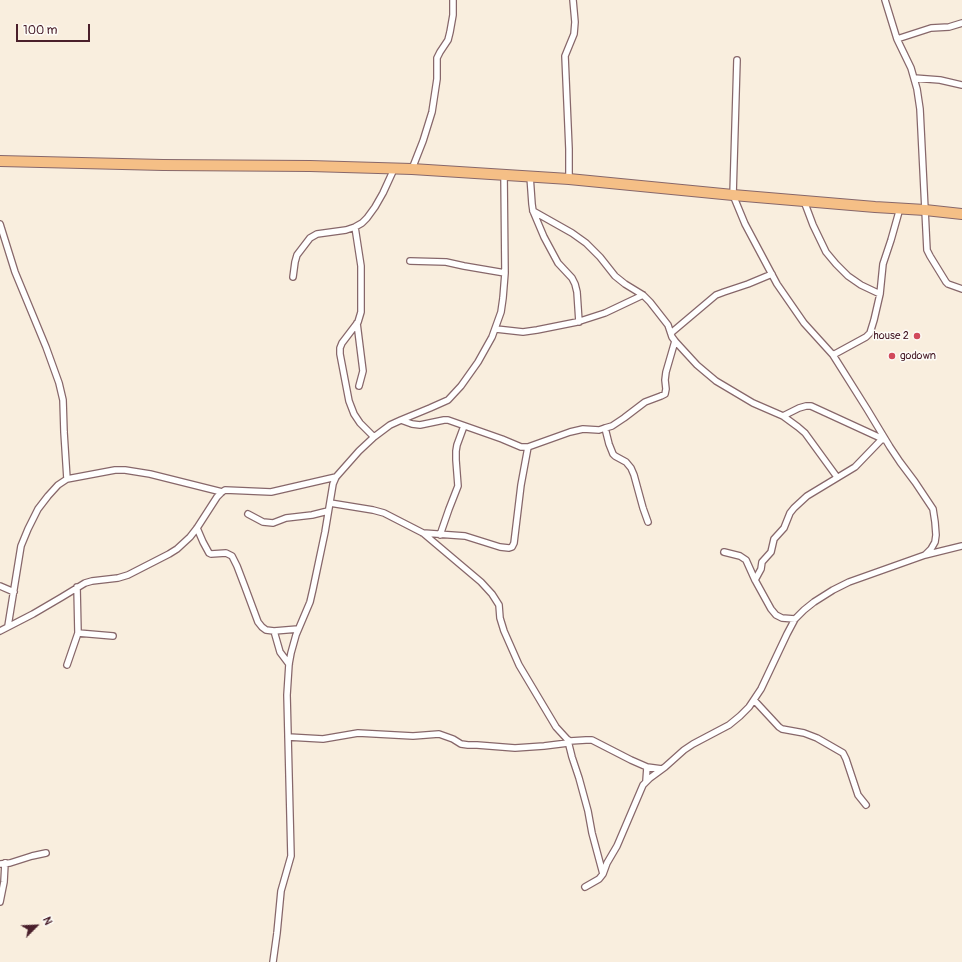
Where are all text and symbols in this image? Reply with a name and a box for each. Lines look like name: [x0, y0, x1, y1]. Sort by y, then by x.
scale bar: [18, 16, 92, 42]
text: 100 m: [23, 23, 57, 38]
place label: house 2: [874, 329, 909, 343]
marker: house 2: [912, 331, 922, 341]
place label: godown: [900, 349, 936, 363]
marker: godown: [887, 351, 897, 361]
north arrow: [16, 906, 56, 946]
text: N: [40, 915, 55, 927]

